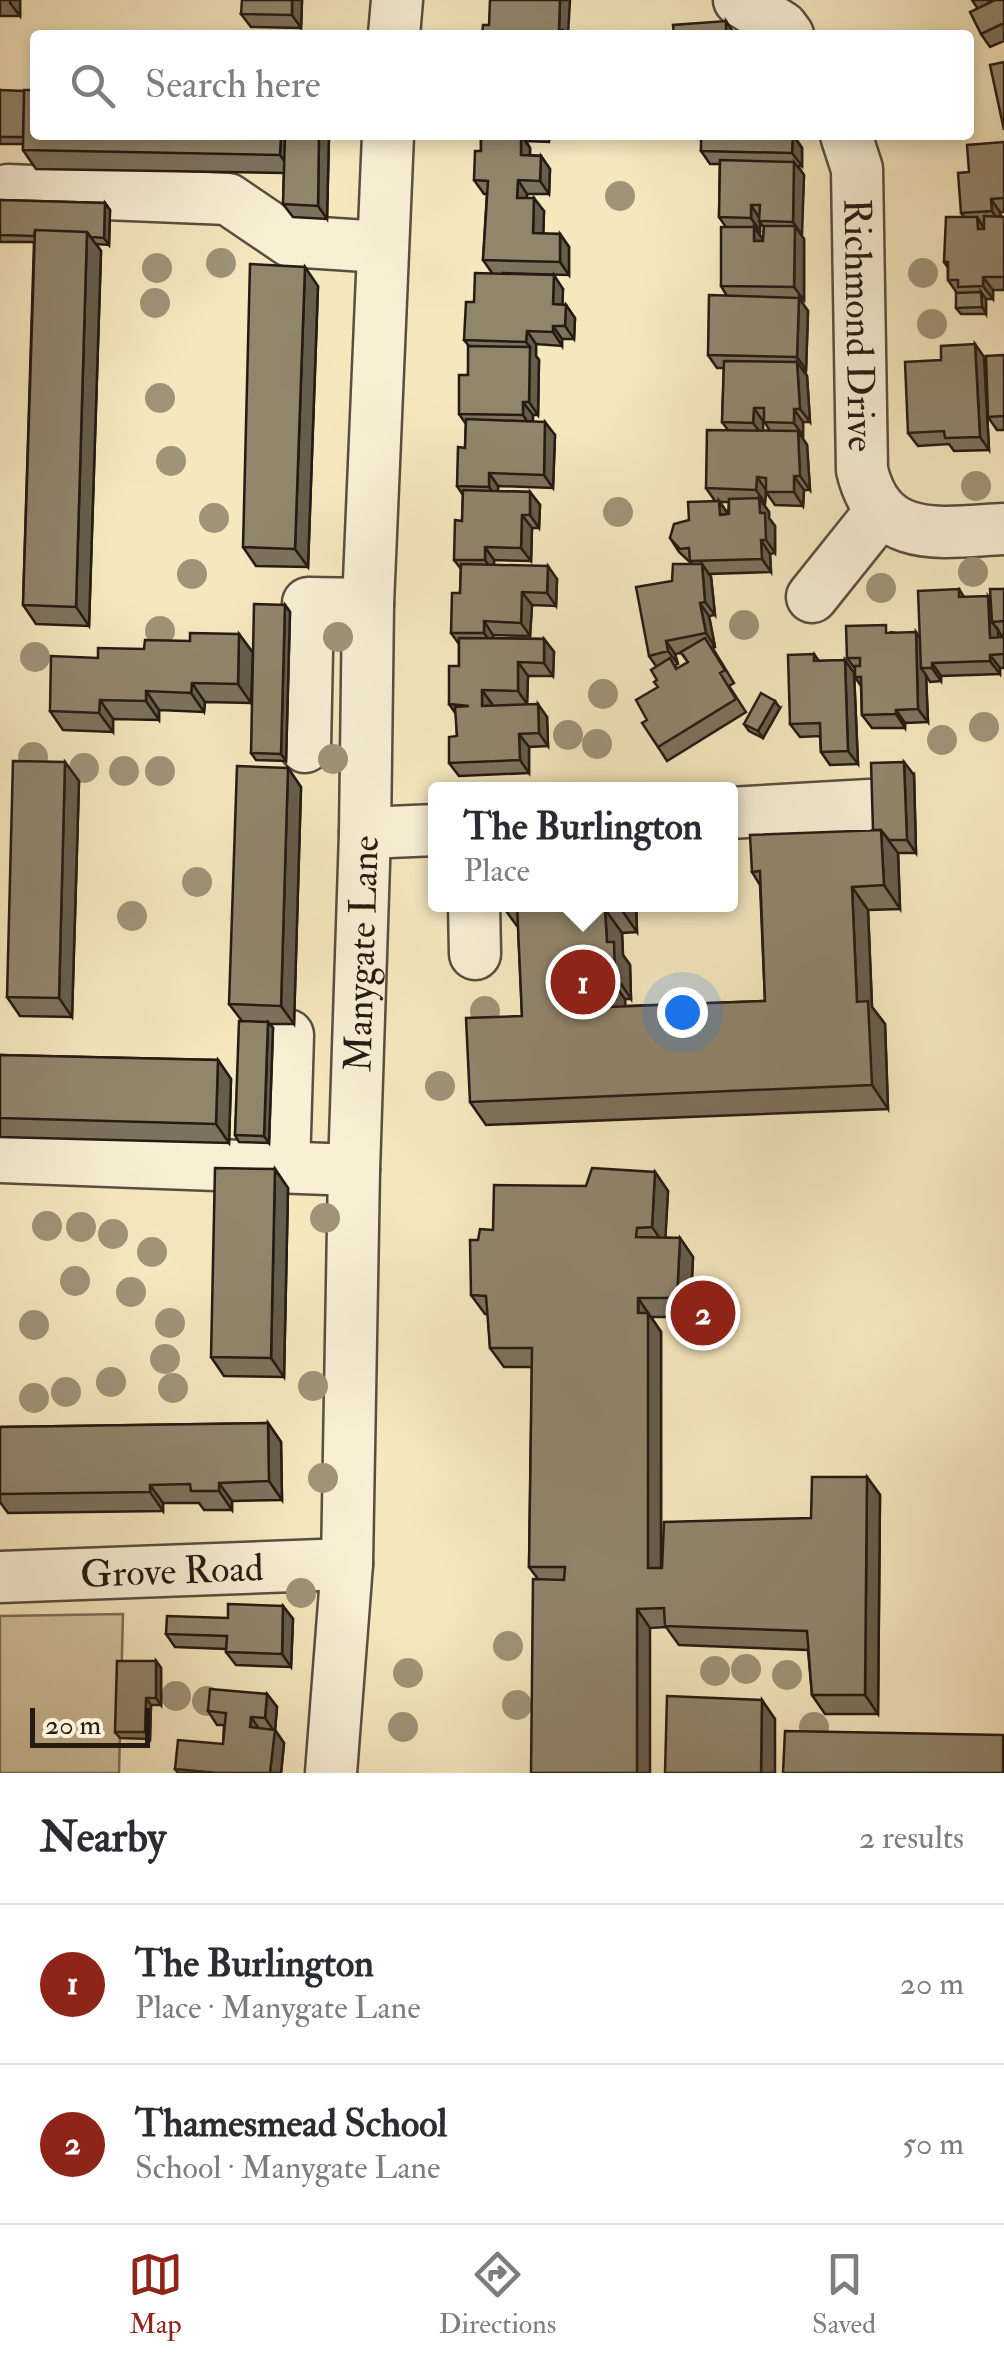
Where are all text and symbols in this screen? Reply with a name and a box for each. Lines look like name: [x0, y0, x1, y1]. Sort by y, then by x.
search box: [30, 30, 974, 140]
icon: search: [65, 58, 120, 113]
text: Search here: [145, 61, 321, 109]
street label: Richmond Drive: [832, 198, 885, 452]
popup: [428, 782, 738, 912]
text: The Burlington: [464, 803, 702, 851]
street label: Manygate Lane: [334, 835, 390, 1073]
text: Place: [464, 851, 530, 891]
pin: 1: [550, 944, 616, 1020]
your location: [657, 987, 708, 1038]
pin: 2: [670, 1276, 736, 1350]
street label: Grove Road: [79, 1544, 265, 1599]
scale bar: [30, 1703, 150, 1748]
text: 20 m: [45, 1708, 101, 1743]
text: Nearby: [40, 1812, 166, 1864]
text: 2 results: [859, 1818, 964, 1858]
text: The Burlington: [135, 1940, 374, 1988]
text: 1: [67, 1964, 78, 2004]
text: 20 m: [900, 1964, 964, 2004]
text: Place · Manygate Lane: [135, 1988, 421, 2028]
text: Thamesmead School: [135, 2100, 447, 2148]
text: 2: [64, 2124, 81, 2164]
text: 50 m: [902, 2124, 964, 2164]
text: School · Manygate Lane: [135, 2148, 440, 2188]
tab: Map: [128, 2247, 183, 2342]
tab: Directions: [439, 2247, 556, 2342]
tab: Saved: [812, 2247, 876, 2342]

